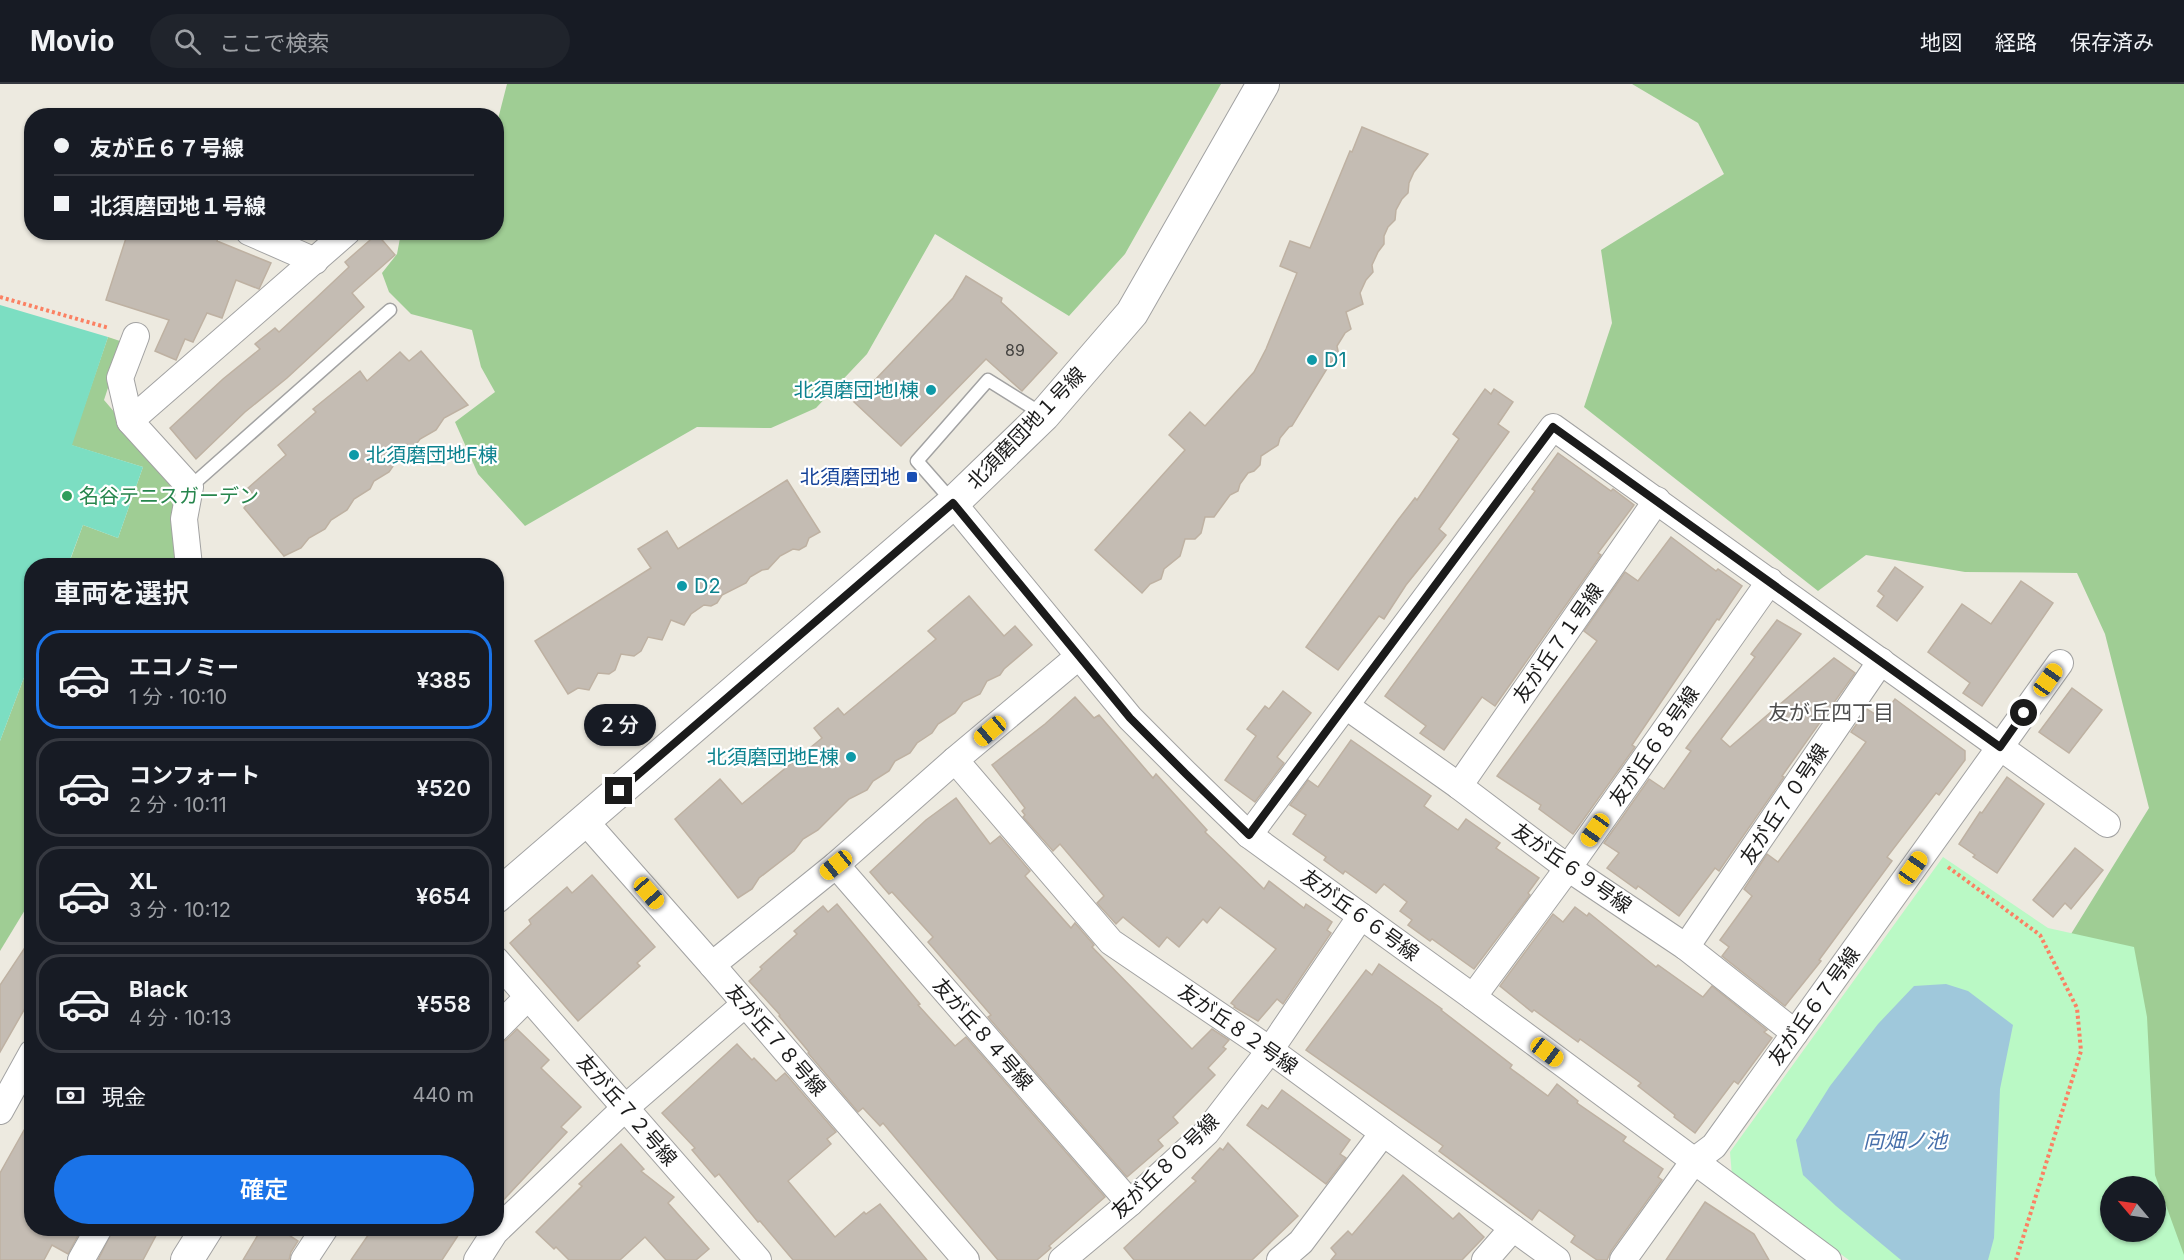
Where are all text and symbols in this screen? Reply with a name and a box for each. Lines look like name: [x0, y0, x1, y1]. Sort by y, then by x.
search box: [150, 14, 570, 68]
text: Movio: [30, 24, 114, 58]
icon: search: [171, 25, 204, 58]
text: ここで検索: [219, 30, 329, 56]
text: 地図: [1920, 30, 1962, 55]
text: 経路: [1995, 30, 2037, 55]
text: 保存済み: [2070, 30, 2154, 55]
text: 友が丘６７号線: [90, 135, 244, 161]
text: 北須磨団地１号線: [90, 193, 266, 219]
house number: 89: [1005, 340, 1025, 360]
place label: D1: [1324, 348, 1347, 372]
marker: D1: [1305, 353, 1319, 367]
street label: 北須磨団地１号線: [962, 362, 1090, 494]
place label: 北須磨団地I棟: [794, 378, 919, 402]
marker: 北須磨団地I棟: [924, 383, 938, 397]
place label: 北須磨団地F棟: [366, 443, 498, 467]
marker: 北須磨団地F棟: [347, 448, 361, 462]
place label: 北須磨団地: [800, 465, 900, 489]
marker: 北須磨団地: [905, 470, 919, 484]
place label: 名谷テニスガーデン: [79, 484, 259, 508]
marker: 名谷テニスガーデン: [60, 489, 74, 503]
place label: D2: [694, 574, 721, 598]
text: 車両を選択: [54, 577, 189, 610]
marker: D2: [675, 579, 689, 593]
street label: 友が丘７１号線: [1508, 579, 1608, 707]
icon: car: [57, 653, 111, 707]
text: エコノミー: [129, 654, 239, 680]
car: [2030, 660, 2066, 700]
text: ¥385: [417, 667, 471, 693]
street label: 友が丘６８号線: [1604, 682, 1704, 810]
text: 1 分 · 10:10: [129, 685, 227, 709]
route start: [2010, 699, 2037, 726]
district label: 友が丘四丁目: [1768, 700, 1894, 725]
callout: 2 分: [583, 704, 655, 746]
text: 2 分: [601, 713, 639, 737]
car: [970, 713, 1010, 749]
street label: 友が丘７０号線: [1735, 739, 1833, 869]
place label: 北須磨団地E棟: [707, 745, 839, 769]
marker: 北須磨団地E棟: [844, 750, 858, 764]
icon: car: [57, 761, 111, 815]
text: コンフォート: [129, 762, 260, 788]
text: ¥520: [417, 775, 471, 801]
route end: [605, 777, 632, 804]
text: 2 分 · 10:11: [129, 793, 227, 817]
car: [1577, 810, 1613, 850]
street label: 友が丘６９号線: [1508, 818, 1636, 918]
car: [816, 847, 856, 883]
car: [1895, 848, 1931, 888]
street label: 友が丘６６号線: [1296, 864, 1424, 966]
text: XL: [129, 868, 158, 894]
icon: car: [57, 869, 111, 923]
car: [630, 874, 668, 912]
text: ¥654: [416, 883, 471, 909]
text: 3 分 · 10:12: [129, 898, 231, 922]
street label: 友が丘６７号線: [1763, 942, 1865, 1070]
street label: 友が丘８４号線: [928, 973, 1038, 1095]
text: Black: [129, 976, 188, 1002]
icon: car: [57, 977, 111, 1031]
street label: 友が丘７８号線: [721, 979, 831, 1101]
street label: 友が丘８２号線: [1174, 979, 1302, 1079]
text: ¥558: [417, 991, 471, 1017]
text: 4 分 · 10:13: [129, 1006, 232, 1030]
car: [1527, 1034, 1567, 1070]
street label: 友が丘７２号線: [572, 1049, 682, 1171]
icon: cash: [54, 1079, 87, 1112]
text: 440 m: [412, 1083, 474, 1107]
text: 現金: [102, 1084, 146, 1110]
street label: 友が丘８０号線: [1106, 1109, 1224, 1223]
water label: 向畑ノ池: [1863, 1128, 1949, 1153]
button: 確定: [54, 1155, 474, 1224]
north arrow: [2100, 1176, 2166, 1242]
map controls: [2100, 1176, 2166, 1242]

